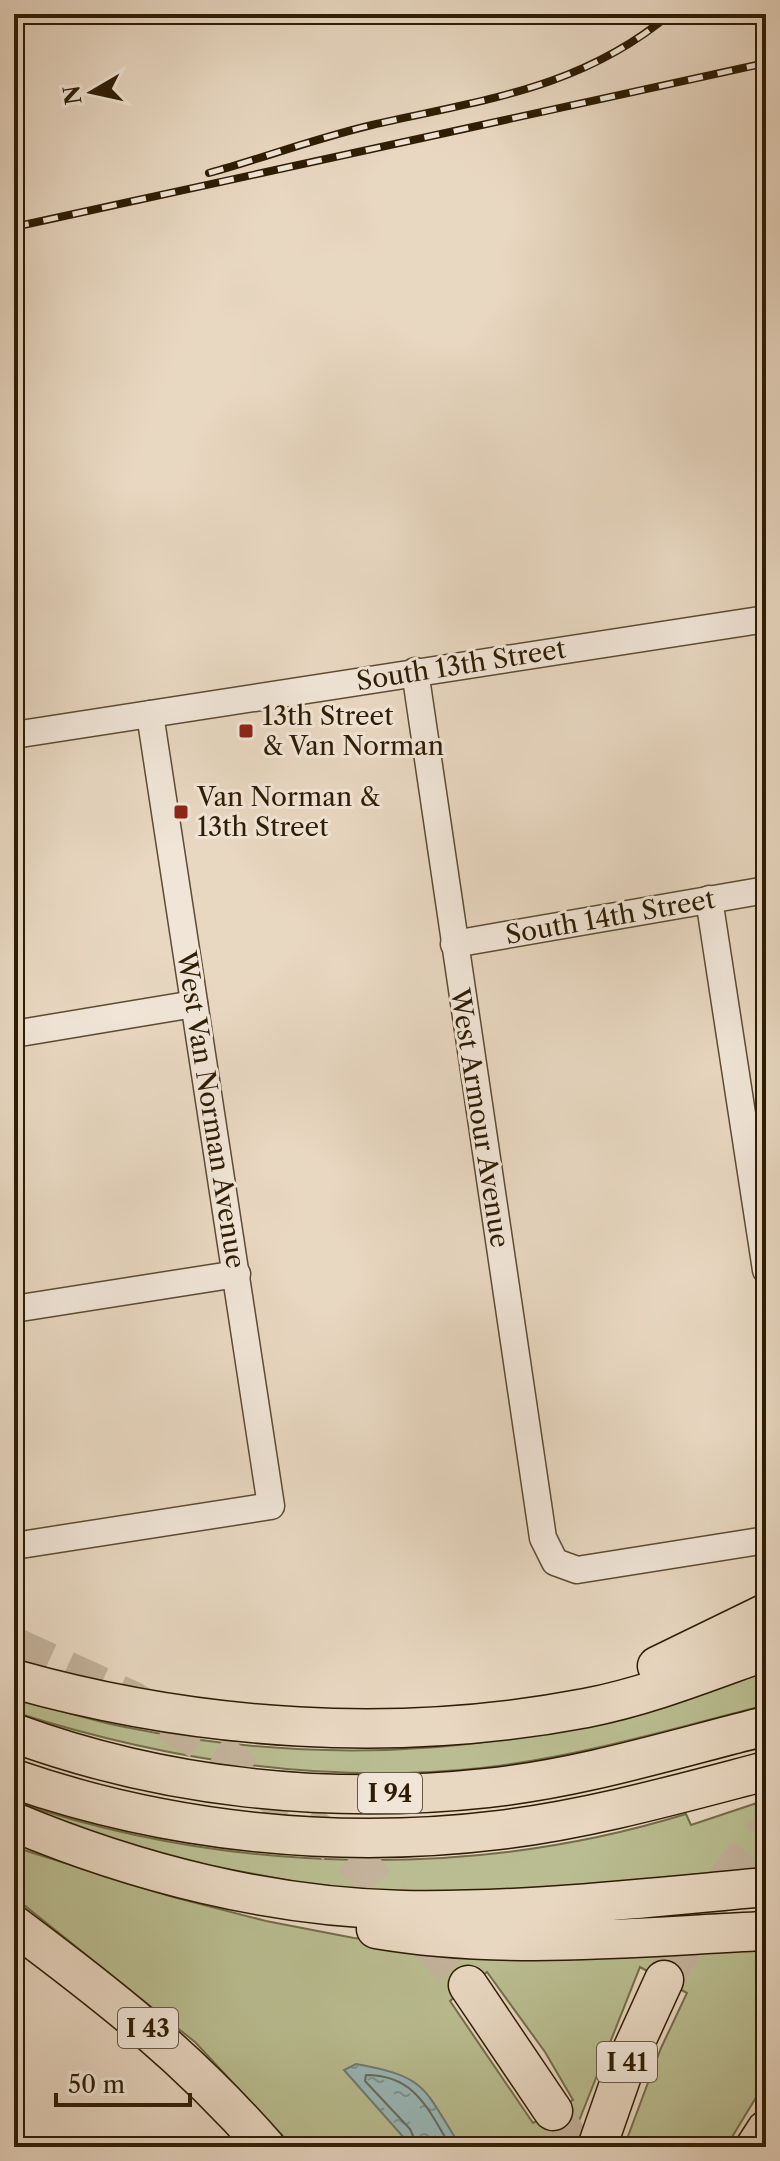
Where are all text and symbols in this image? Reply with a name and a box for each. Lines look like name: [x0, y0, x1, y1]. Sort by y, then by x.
north arrow: [52, 52, 132, 132]
text: N: [58, 83, 88, 107]
street label: South 13th Street: [354, 633, 569, 697]
place label: 13th Street & Van Norman: [262, 700, 444, 762]
marker: 13th Street & Van Norman: [237, 722, 255, 740]
place label: Van Norman & 13th Street: [196, 781, 380, 843]
marker: Van Norman & 13th Street: [172, 803, 190, 821]
street label: South 14th Street: [503, 883, 718, 951]
street label: West Van Norman Avenue: [170, 948, 252, 1271]
street label: West Armour Avenue: [444, 985, 516, 1250]
road number: I 94: [358, 1773, 422, 1813]
road number: I 43: [118, 2008, 178, 2048]
road number: I 41: [597, 2042, 657, 2082]
scale bar: [56, 2057, 190, 2107]
text: 50 m: [68, 2070, 125, 2099]

